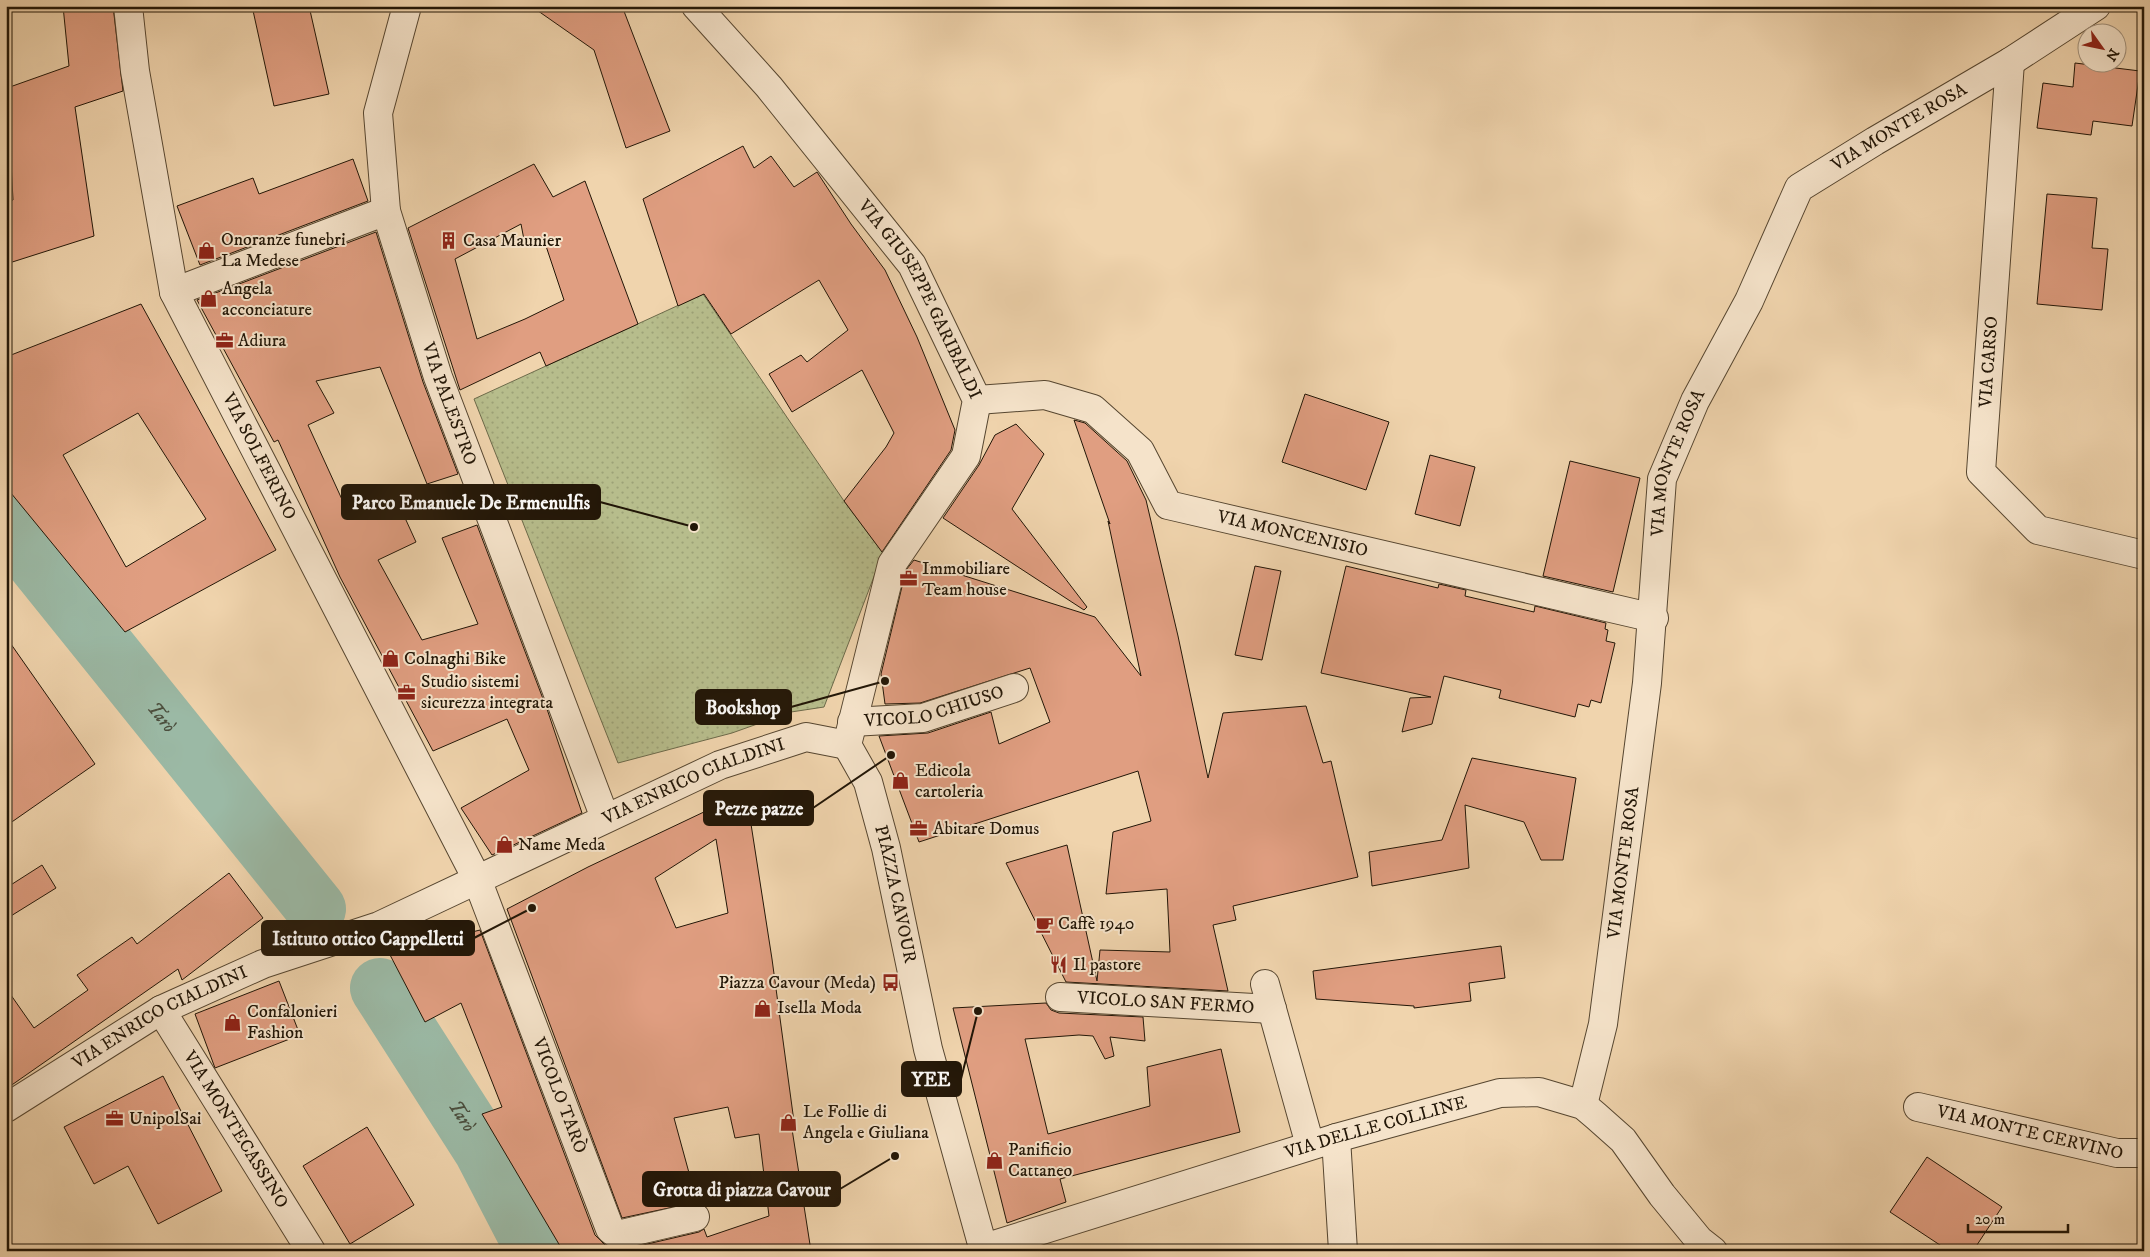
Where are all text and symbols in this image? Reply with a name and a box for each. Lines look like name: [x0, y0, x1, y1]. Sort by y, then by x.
north arrow: [2078, 22, 2128, 72]
text: N: [2101, 45, 2123, 65]
street label: VIA MONTE ROSA: [1827, 78, 1971, 177]
street label: VIA GIUSEPPE GARIBALDI: [853, 195, 986, 403]
place label: Onoranze funebri La Medese: [221, 229, 346, 272]
place label: Casa Maunier: [463, 230, 561, 252]
building icon: Casa Maunier: [439, 231, 459, 251]
shop icon: Onoranze funebri La Medese: [197, 240, 217, 260]
place label: Angela acconciature: [222, 278, 312, 321]
shop icon: Angela acconciature: [198, 289, 218, 309]
street label: VIA CARSO: [1975, 315, 2003, 410]
place label: Adiura: [238, 330, 286, 352]
office icon: Adiura: [214, 331, 234, 351]
street label: VIA PALESTRO: [417, 339, 481, 468]
street label: VIA MONTE ROSA: [1647, 385, 1710, 538]
street label: VIA SOLFERINO: [217, 389, 301, 524]
callout: Parco Emanuele De Ermenulfis: [342, 485, 600, 519]
text: Parco Emanuele De Ermenulfis: [352, 492, 591, 515]
street label: VIA MONCENISIO: [1214, 506, 1370, 562]
place label: Immobiliare Team house: [922, 558, 1010, 601]
office icon: Immobiliare Team house: [898, 569, 918, 589]
place label: Colnaghi Bike: [404, 648, 506, 670]
shop icon: Colnaghi Bike: [380, 649, 400, 669]
place label: Studio sistemi sicurezza integrata: [421, 671, 553, 714]
street label: VICOLO CHIUSO: [863, 681, 1007, 732]
office icon: Studio sistemi sicurezza integrata: [397, 682, 417, 702]
callout: Bookshop: [696, 690, 791, 724]
water label: Tarò: [142, 697, 181, 737]
text: Bookshop: [706, 697, 781, 720]
street label: VIA ENRICO CIALDINI: [598, 734, 788, 830]
place label: Edicola cartoleria: [915, 760, 984, 803]
shop icon: Edicola cartoleria: [891, 771, 911, 791]
street label: VIA MONTE ROSA: [1603, 785, 1645, 941]
callout: Pezze pazze: [704, 791, 813, 825]
text: Pezze pazze: [714, 798, 804, 821]
place label: Abitare Domus: [933, 818, 1039, 840]
office icon: Abitare Domus: [909, 819, 929, 839]
street label: PIAZZA CAVOUR: [869, 823, 921, 965]
place label: Name Meda: [518, 834, 605, 856]
shop icon: Name Meda: [494, 835, 514, 855]
place label: Caffè 1940: [1058, 913, 1135, 935]
cafe icon: Caffè 1940: [1034, 914, 1054, 934]
callout: Istituto ottico Cappelletti: [262, 921, 474, 955]
text: Istituto ottico Cappelletti: [272, 928, 464, 951]
place label: Il pastore: [1073, 954, 1141, 976]
restaurant icon: Il pastore: [1049, 955, 1069, 975]
street label: VIA ENRICO CIALDINI: [68, 961, 251, 1075]
place label: Piazza Cavour (Meda): [718, 972, 876, 994]
bus stop icon: Piazza Cavour (Meda): [880, 973, 900, 993]
street label: VICOLO SAN FERMO: [1076, 987, 1255, 1019]
place label: Isella Moda: [777, 997, 862, 1019]
shop icon: Isella Moda: [753, 998, 773, 1018]
place label: Confalonieri Fashion: [247, 1001, 337, 1044]
shop icon: Confalonieri Fashion: [223, 1012, 243, 1032]
street label: VICOLO TARÒ: [527, 1034, 591, 1156]
street label: VIA MONTECASSINO: [178, 1046, 293, 1212]
callout: YEE: [902, 1062, 961, 1096]
text: YEE: [910, 1069, 951, 1092]
street label: VIA DELLE COLLINE: [1281, 1092, 1470, 1165]
water label: Tarò: [443, 1096, 481, 1136]
street label: VIA MONTE CERVINO: [1934, 1100, 2125, 1165]
place label: Le Follie di Angela e Giuliana: [803, 1101, 929, 1144]
place label: UnipolSai: [129, 1108, 201, 1130]
office icon: UnipolSai: [105, 1109, 125, 1129]
shop icon: Le Follie di Angela e Giuliana: [779, 1112, 799, 1132]
place label: Panificio Cattaneo: [1008, 1139, 1073, 1182]
shop icon: Panificio Cattaneo: [984, 1150, 1004, 1170]
callout: Grotta di piazza Cavour: [643, 1172, 840, 1206]
text: Grotta di piazza Cavour: [653, 1179, 832, 1202]
scale bar: [1968, 1202, 2068, 1234]
text: 20 m: [1975, 1210, 2005, 1229]

